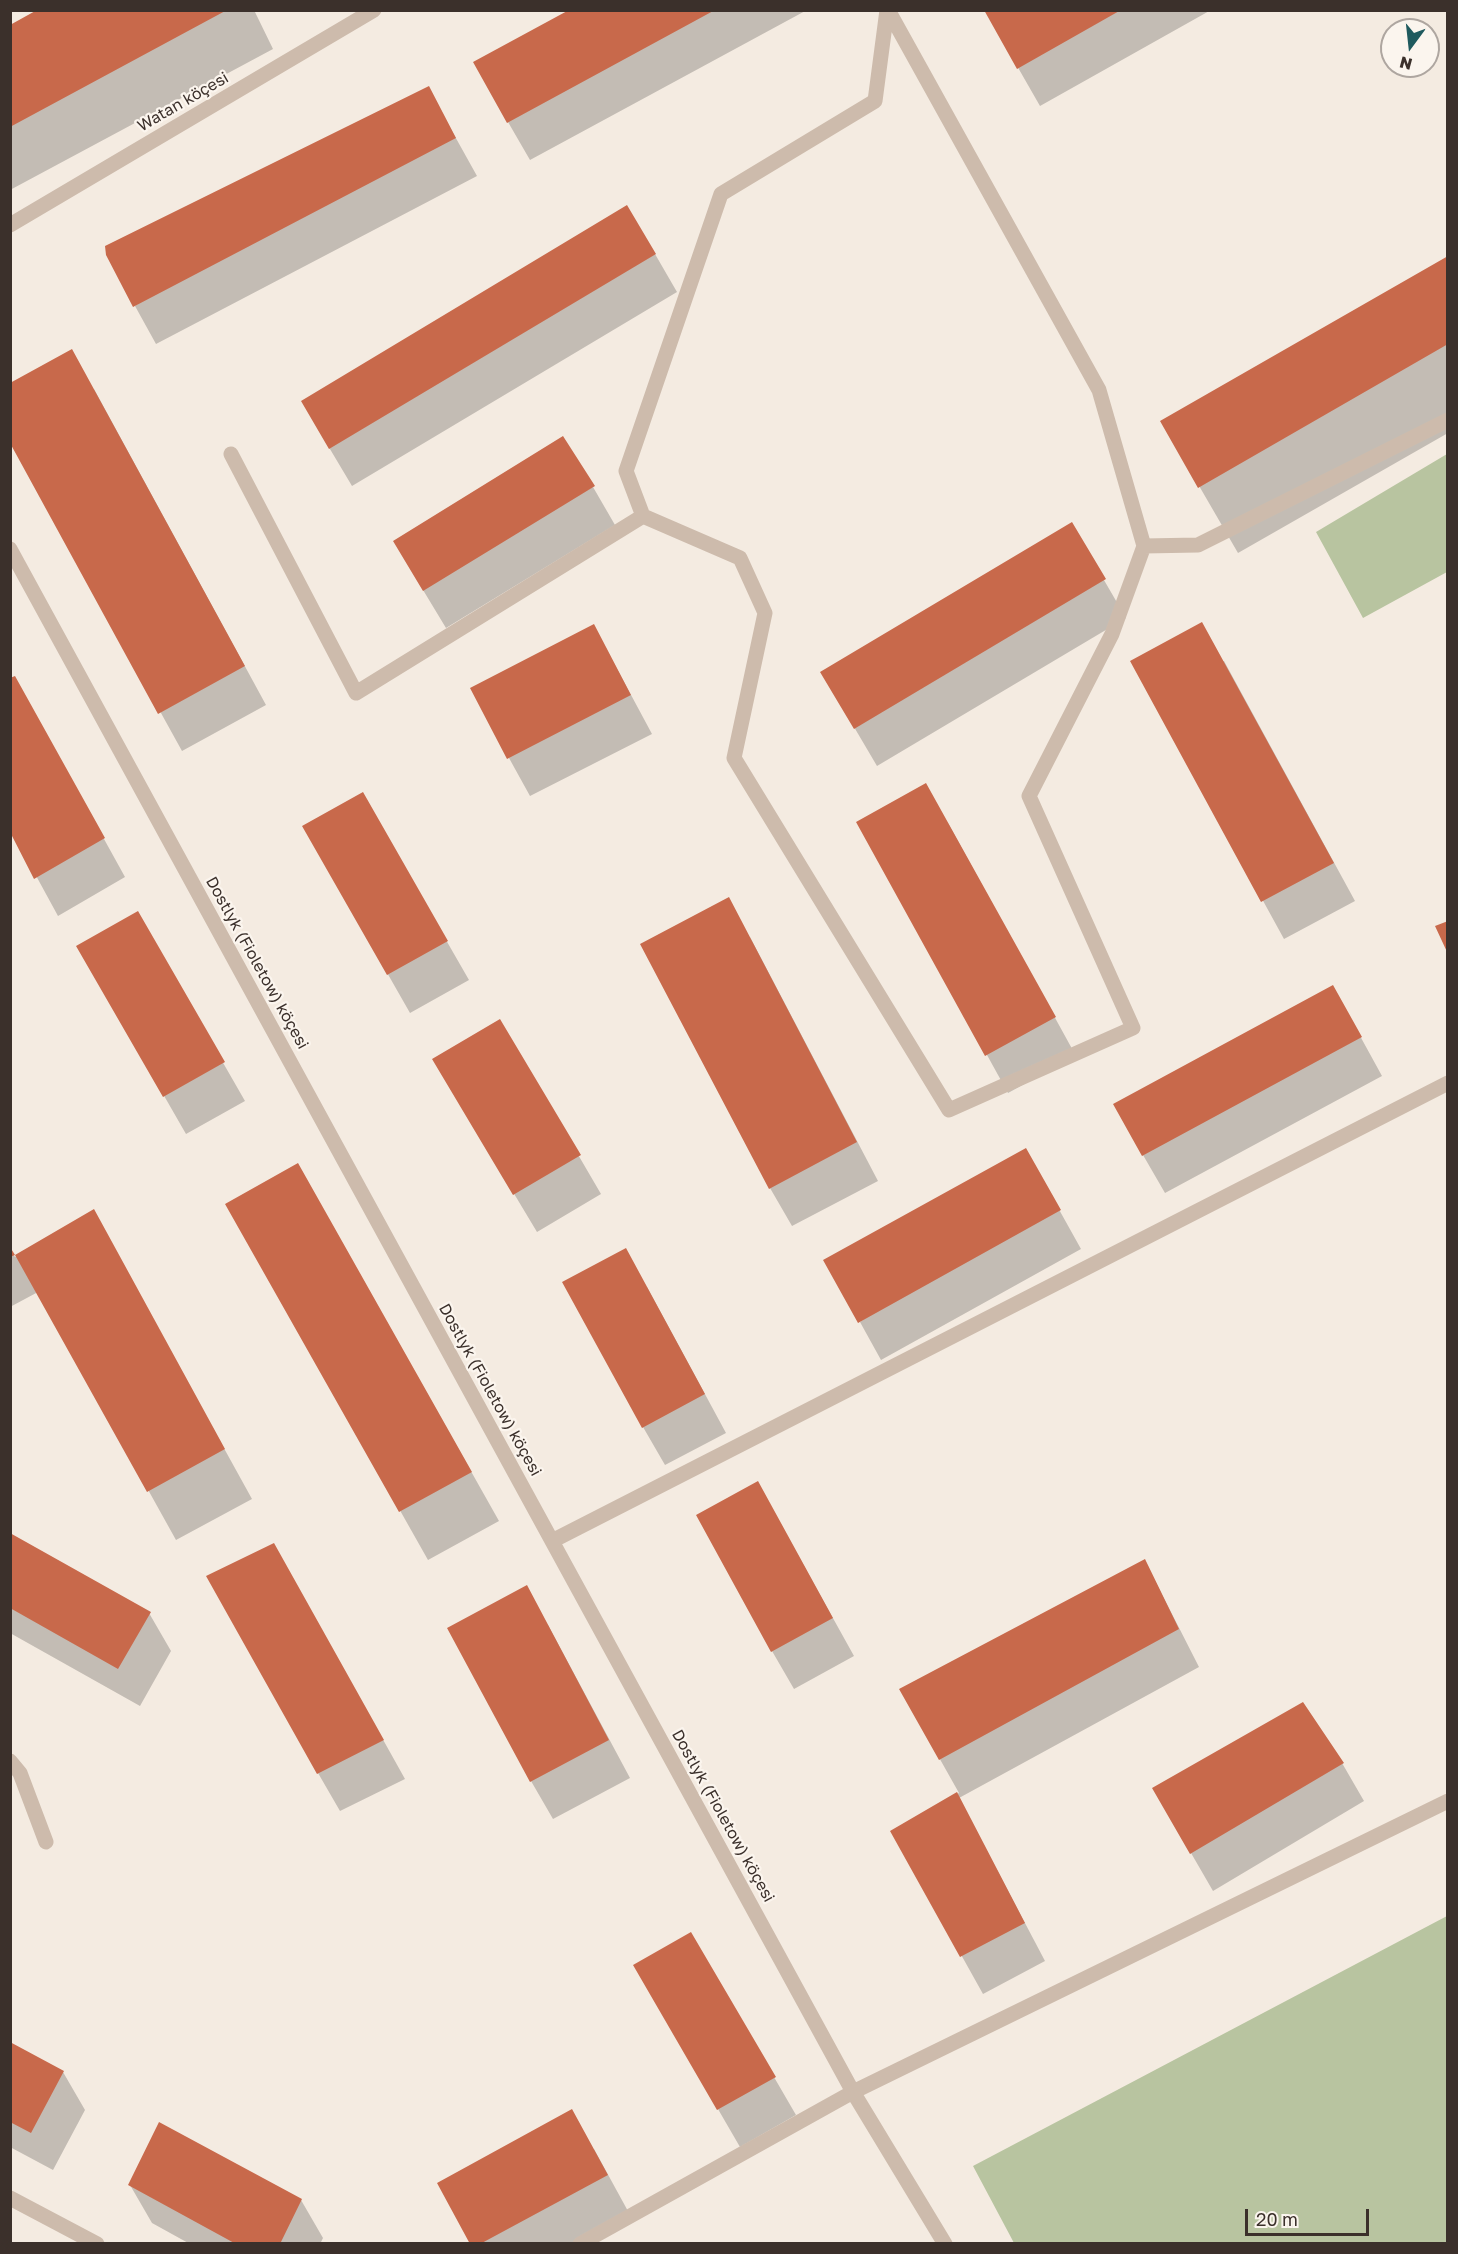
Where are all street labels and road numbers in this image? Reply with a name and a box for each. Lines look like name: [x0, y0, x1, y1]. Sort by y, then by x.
street label: Watan köçesi: [134, 68, 232, 136]
street label: Dostlyk (Fioletow) köçesi: [202, 873, 312, 1053]
street label: Dostlyk (Fioletow) köçesi: [435, 1300, 545, 1480]
street label: Dostlyk (Fioletow) köçesi: [668, 1726, 778, 1906]

